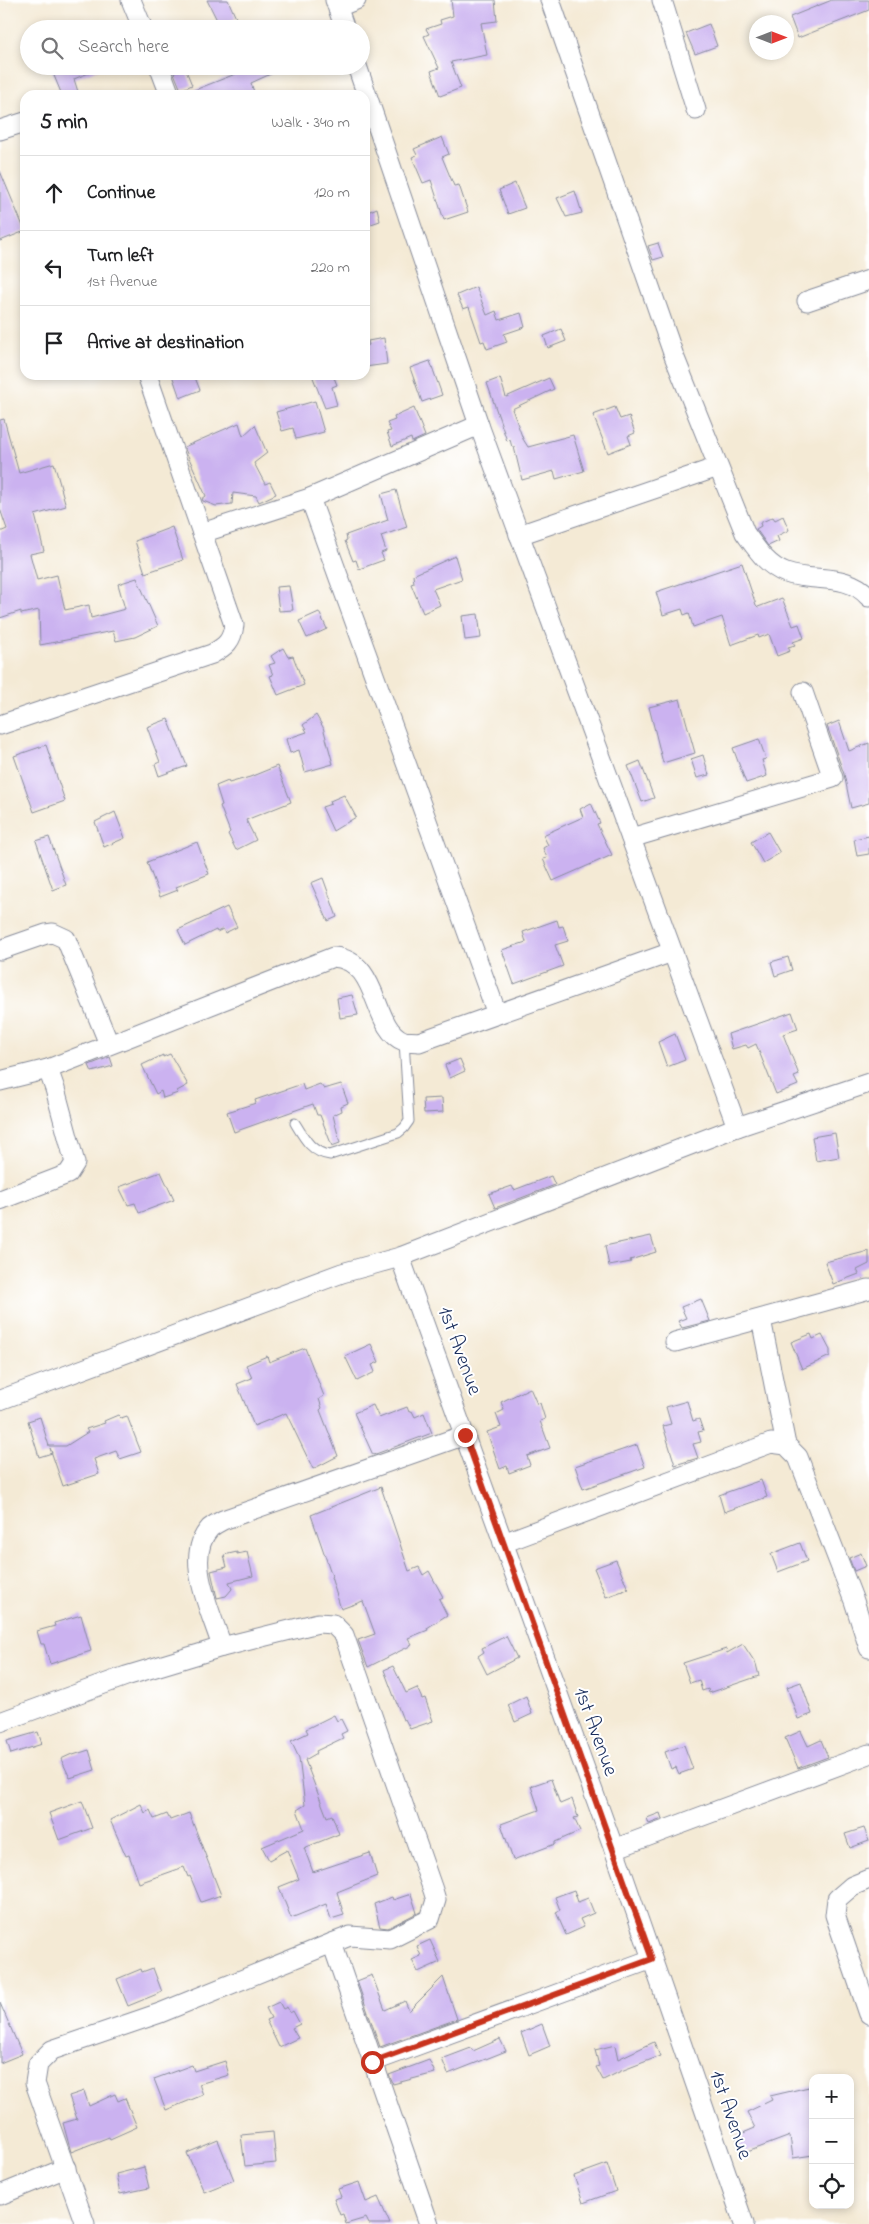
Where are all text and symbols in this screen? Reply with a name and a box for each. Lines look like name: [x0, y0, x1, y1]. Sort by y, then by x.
north arrow: [749, 15, 794, 60]
search box: [20, 20, 370, 75]
icon: search: [38, 34, 66, 62]
text: Search here: [78, 34, 169, 61]
text: 5 min: [40, 108, 88, 138]
text: Walk · 340 m: [271, 111, 350, 135]
icon: ahead: [40, 179, 68, 207]
text: Continue: [87, 180, 155, 207]
text: 120 m: [314, 181, 350, 205]
text: Turn left: [87, 243, 154, 270]
icon: left: [40, 254, 68, 282]
text: 220 m: [311, 256, 350, 280]
text: 1st Avenue: [87, 270, 157, 294]
icon: arrive: [40, 329, 68, 357]
text: Arrive at destination: [87, 330, 244, 357]
street label: 1st Avenue: [429, 1302, 489, 1400]
route end: [454, 1424, 477, 1447]
street label: 1st Avenue: [565, 1683, 625, 1781]
route start: [361, 2051, 384, 2074]
street label: 1st Avenue: [701, 2066, 759, 2164]
map controls: [809, 2074, 854, 2209]
button: +: [809, 2074, 854, 2119]
button: −: [809, 2119, 854, 2164]
button: locate: [809, 2164, 854, 2209]

